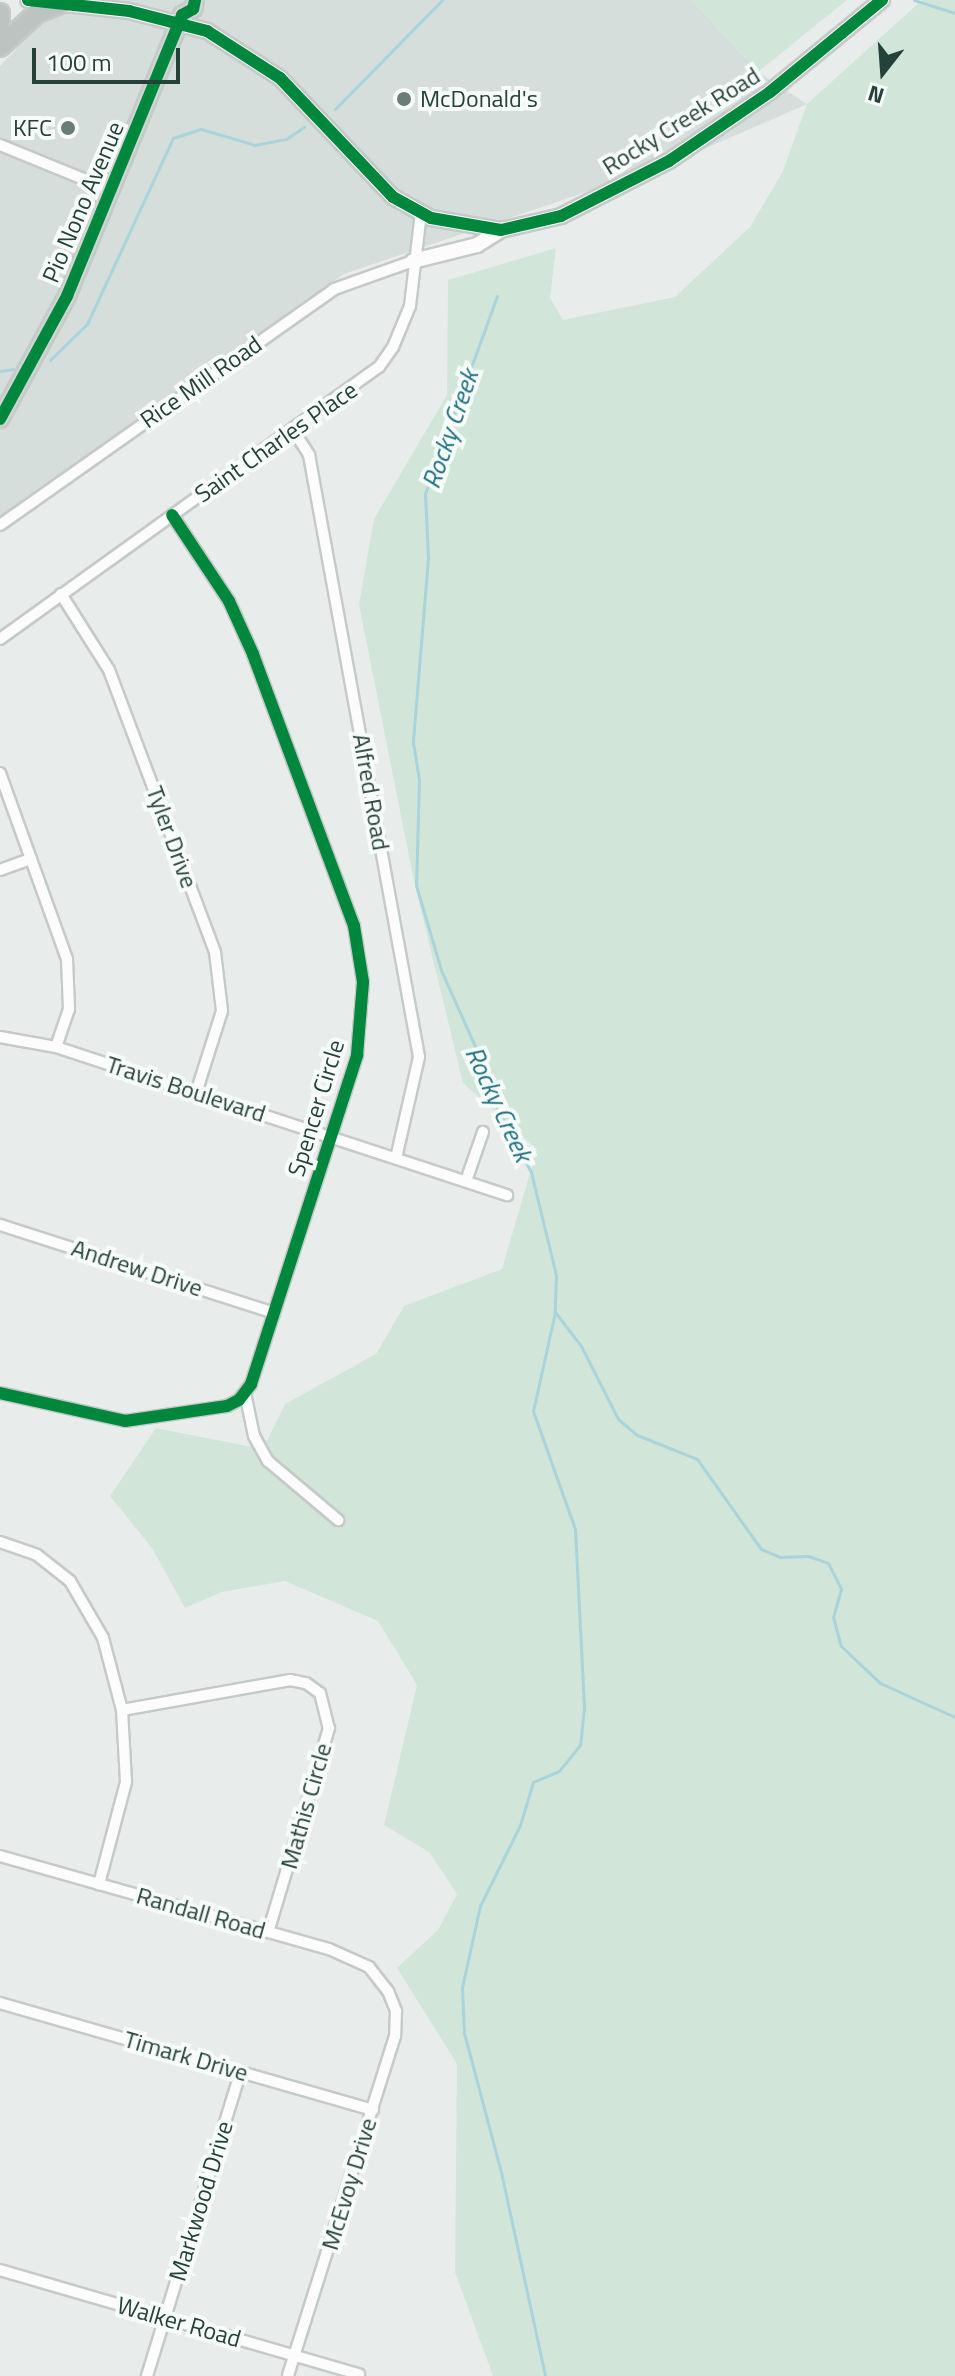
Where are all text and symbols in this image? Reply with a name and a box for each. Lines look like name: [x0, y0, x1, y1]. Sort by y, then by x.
scale bar: [36, 32, 184, 82]
north arrow: [843, 32, 923, 112]
text: 100 m: [46, 44, 112, 80]
street label: Rocky Creek Road: [597, 61, 765, 181]
text: N: [864, 76, 888, 113]
place label: McDonald's: [420, 85, 538, 113]
marker: McDonald's: [395, 90, 413, 108]
place label: KFC: [13, 114, 52, 142]
street label: Pio Nono Avenue: [36, 117, 130, 287]
marker: KFC: [59, 119, 77, 137]
street label: Rice Mill Road: [135, 330, 267, 434]
water label: Rocky Creek: [415, 365, 485, 493]
street label: Saint Charles Place: [189, 375, 363, 509]
street label: Alfred Road: [347, 731, 395, 853]
street label: Tyler Drive: [140, 782, 204, 892]
street label: Spencer Circle: [282, 1036, 350, 1180]
water label: Rocky Creek: [459, 1041, 539, 1167]
street label: Travis Boulevard: [103, 1050, 269, 1128]
street label: Andrew Drive: [68, 1233, 206, 1303]
street label: Mathis Circle: [274, 1740, 338, 1872]
street label: Randall Road: [133, 1881, 269, 1945]
street label: Timark Drive: [121, 2025, 251, 2087]
street label: McEvoy Drive: [315, 2114, 383, 2254]
street label: Markwood Drive: [163, 2117, 239, 2285]
street label: Walker Road: [114, 2291, 244, 2353]

